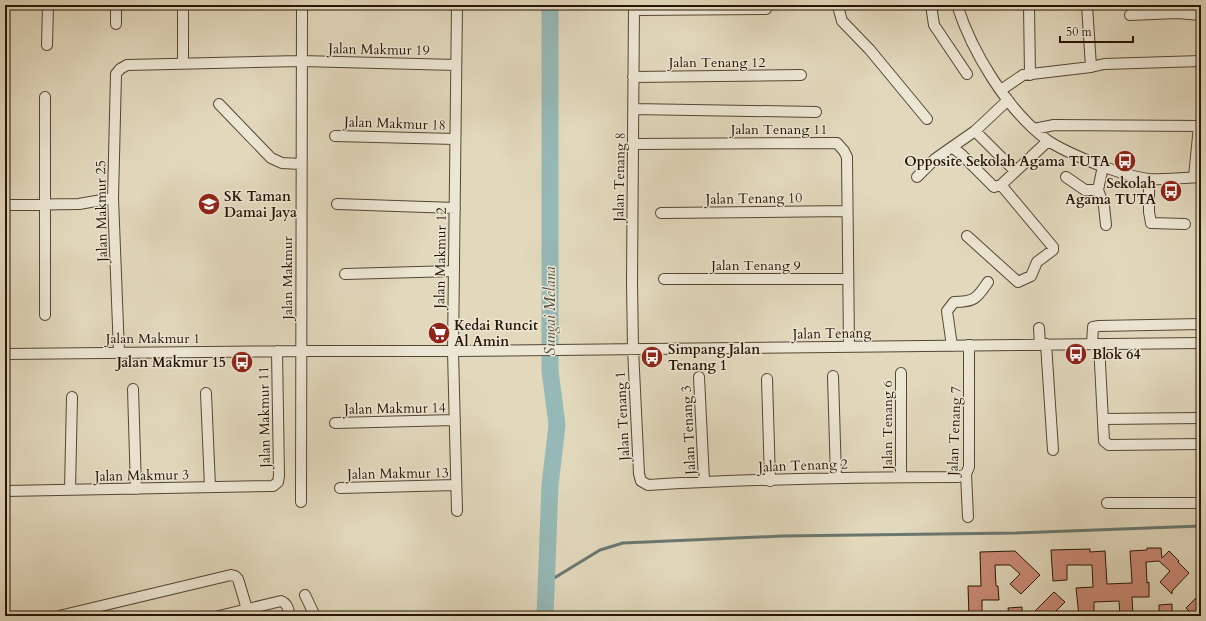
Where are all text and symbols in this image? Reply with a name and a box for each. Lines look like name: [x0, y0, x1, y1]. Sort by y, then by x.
scale bar: [1060, 18, 1133, 44]
text: 50 m: [1066, 24, 1093, 40]
street label: Jalan Makmur 19: [326, 39, 430, 60]
street label: Jalan Tenang 12: [667, 53, 765, 72]
street label: Jalan Makmur 18: [342, 112, 446, 135]
street label: Jalan Tenang 11: [729, 120, 827, 139]
street label: Jalan Tenang 8: [609, 132, 630, 224]
bus stop icon: Opposite Sekolah Agama TUTA: [1112, 148, 1138, 174]
place label: Opposite Sekolah Agama TUTA: [904, 152, 1110, 171]
street label: Jalan Makmur 25: [91, 160, 112, 264]
place label: Sekolah Agama TUTA: [1065, 174, 1156, 209]
bus stop icon: Sekolah Agama TUTA: [1158, 178, 1184, 204]
place label: SK Taman Damai Jaya: [224, 187, 297, 222]
street label: Jalan Tenang 10: [704, 188, 802, 209]
school or university icon: SK Taman Damai Jaya: [196, 191, 222, 217]
street label: Jalan Makmur 12: [430, 207, 451, 311]
street label: Jalan Makmur: [278, 235, 297, 322]
street label: Jalan Tenang 9: [709, 256, 801, 275]
water label: Sungai Melana: [540, 266, 560, 355]
place label: Kedai Runcit Al Amin: [454, 316, 538, 351]
supermarket icon: Kedai Runcit Al Amin: [426, 320, 452, 346]
street label: Jalan Tenang: [791, 323, 872, 344]
street label: Jalan Makmur 1: [104, 329, 200, 348]
place label: Simpang Jalan Tenang 1: [668, 340, 760, 375]
bus stop icon: Blok 64: [1063, 341, 1089, 367]
bus stop icon: Simpang Jalan Tenang 1: [639, 344, 665, 370]
place label: Blok 64: [1092, 345, 1141, 364]
bus stop icon: Jalan Makmur 15: [229, 349, 255, 375]
place label: Jalan Makmur 15: [115, 353, 226, 372]
street label: Jalan Makmur 11: [254, 366, 275, 470]
street label: Jalan Tenang 1: [611, 371, 634, 463]
street label: Jalan Tenang 6: [878, 380, 897, 472]
street label: Jalan Tenang 3: [677, 385, 700, 477]
street label: Jalan Tenang 7: [943, 386, 966, 478]
street label: Jalan Makmur 14: [342, 398, 446, 419]
street label: Jalan Tenang 2: [756, 454, 848, 477]
street label: Jalan Makmur 13: [345, 463, 449, 484]
street label: Jalan Makmur 3: [93, 465, 189, 486]

